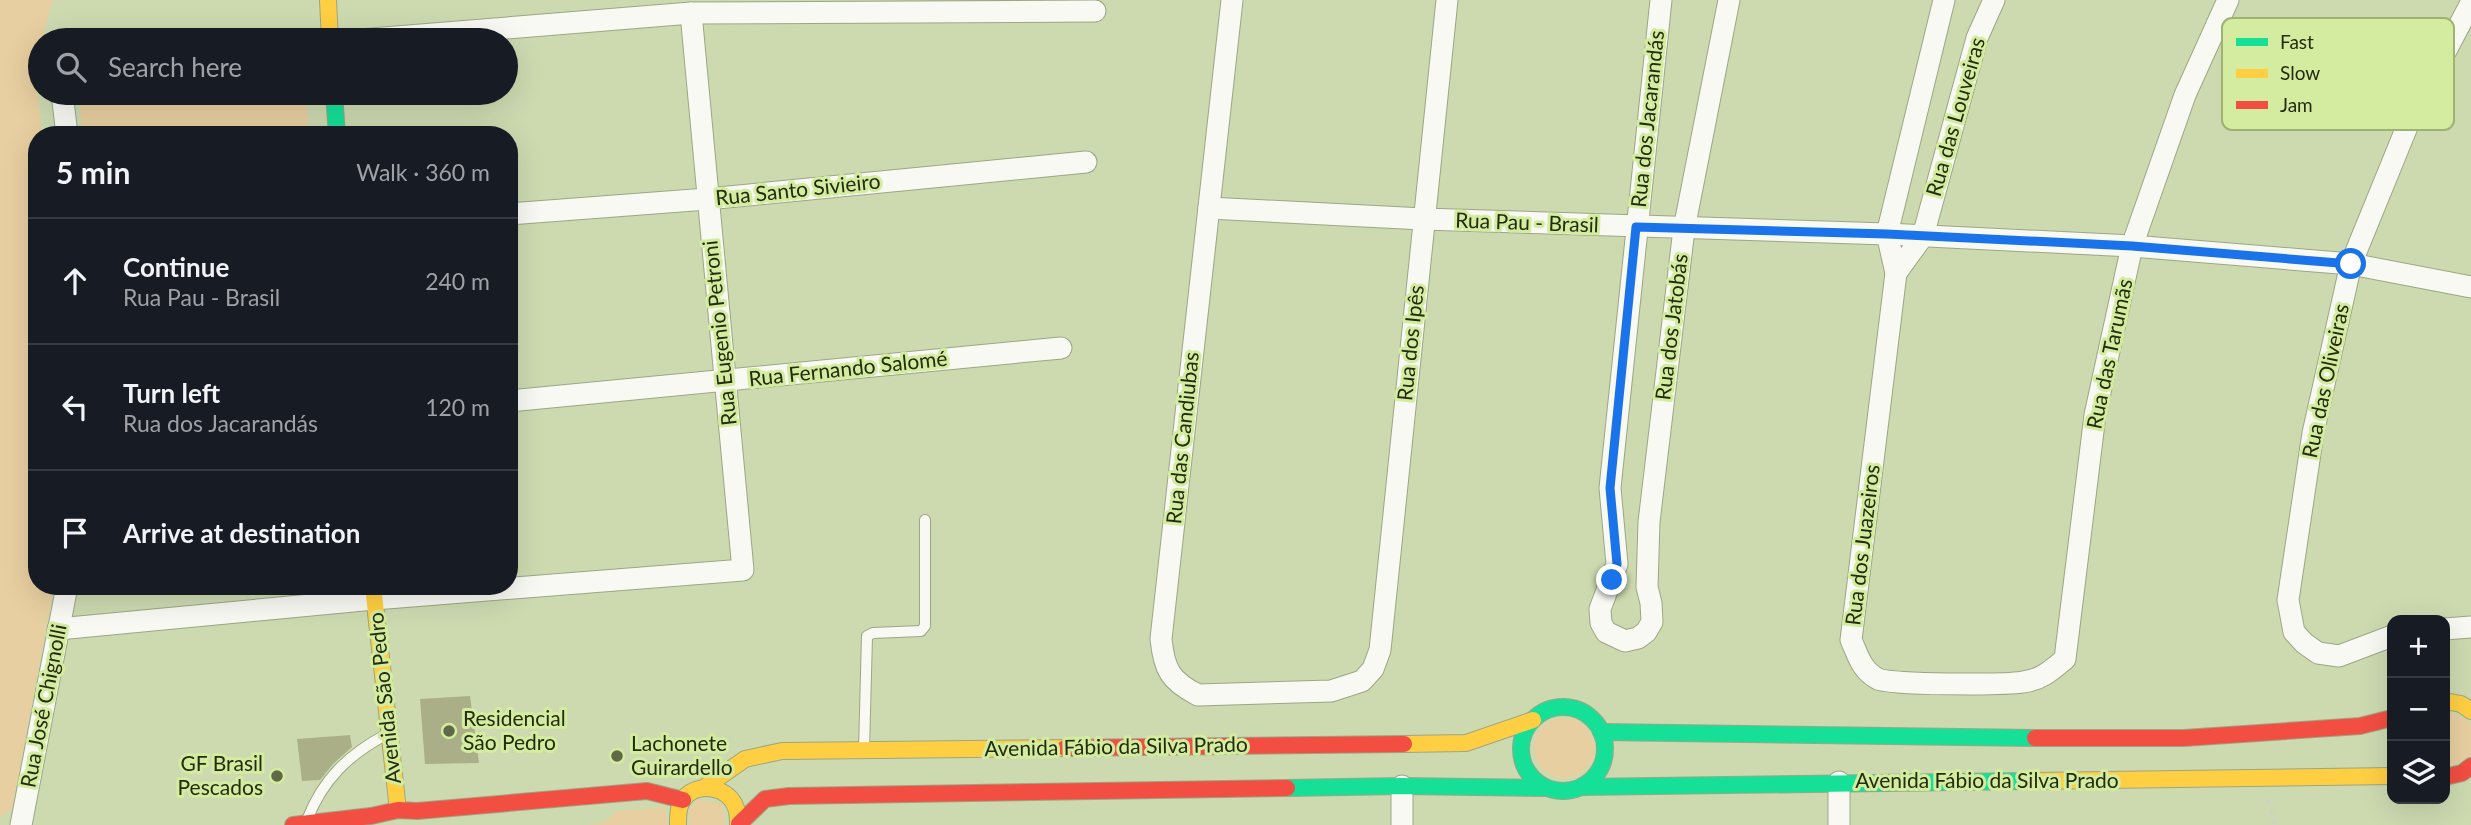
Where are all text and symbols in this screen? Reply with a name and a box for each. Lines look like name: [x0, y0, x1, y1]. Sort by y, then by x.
legend: [2222, 18, 2454, 130]
search box: [28, 28, 518, 105]
street label: Rua dos Jacarandás: [1625, 29, 1668, 209]
text: Fast: [2280, 30, 2314, 53]
street label: Rua das Louveiras: [1920, 34, 1989, 199]
icon: search: [52, 48, 90, 86]
text: Search here: [108, 51, 242, 83]
text: Slow: [2280, 61, 2320, 84]
text: Jam: [2280, 93, 2313, 116]
text: 5 min: [56, 154, 130, 190]
text: Walk · 360 m: [356, 158, 490, 186]
street label: Rua Santo Sivieiro: [714, 167, 882, 210]
street label: Rua Pau - Brasil: [1455, 207, 1599, 236]
street label: Rua Eugenio Petroni: [696, 239, 741, 427]
route start: [2335, 248, 2366, 279]
text: Continue: [123, 251, 229, 283]
street label: Rua dos Jatobás: [1649, 252, 1692, 401]
icon: ahead: [56, 262, 94, 300]
text: 240 m: [425, 267, 490, 295]
street label: Rua das Tarumãs: [2080, 276, 2137, 431]
text: Rua Pau - Brasil: [123, 283, 280, 311]
street label: Rua dos Ipês: [1391, 284, 1428, 402]
street label: Rua das Oliveiras: [2296, 301, 2353, 460]
street label: Rua Fernando Salomé: [747, 345, 948, 390]
street label: Rua das Candiubas: [1160, 351, 1203, 525]
text: Turn left: [123, 377, 220, 409]
icon: left: [56, 388, 94, 426]
text: 120 m: [425, 393, 490, 421]
text: Rua dos Jacarandás: [123, 409, 318, 437]
street label: Rua dos Juazeiros: [1839, 463, 1884, 627]
icon: arrive: [56, 514, 94, 552]
text: Arrive at destination: [123, 517, 360, 549]
route end: [1596, 564, 1627, 595]
street label: Avenida São Pedro: [362, 611, 405, 785]
map controls: [2387, 615, 2450, 804]
button: +: [2387, 615, 2450, 678]
street label: Rua José Chignolli: [14, 622, 71, 790]
button: −: [2387, 678, 2450, 741]
place label: Residencial São Pedro: [463, 705, 566, 754]
marker: Residencial São Pedro: [441, 723, 457, 739]
place label: Lachonete Guirardello: [631, 730, 733, 779]
street label: Avenida Fábio da Silva Prado: [984, 731, 1248, 760]
button: layers: [2387, 741, 2450, 804]
marker: Lachonete Guirardello: [609, 748, 625, 764]
place label: GF Brasil Pescados: [178, 750, 263, 799]
street label: Avenida Fábio da Silva Prado: [1855, 767, 2119, 792]
marker: GF Brasil Pescados: [269, 768, 285, 784]

